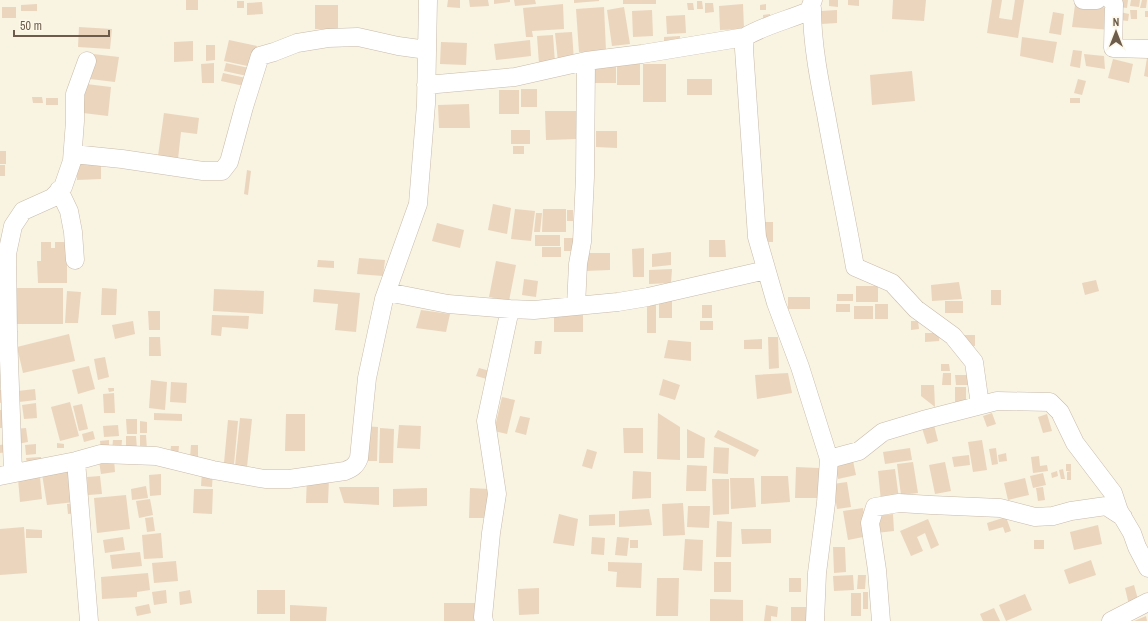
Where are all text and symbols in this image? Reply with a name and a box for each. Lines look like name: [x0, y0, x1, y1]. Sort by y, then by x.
scale bar: [14, 12, 109, 38]
north arrow: [1096, 12, 1136, 52]
text: N: [1113, 15, 1119, 29]
text: 50 m: [20, 18, 42, 34]

